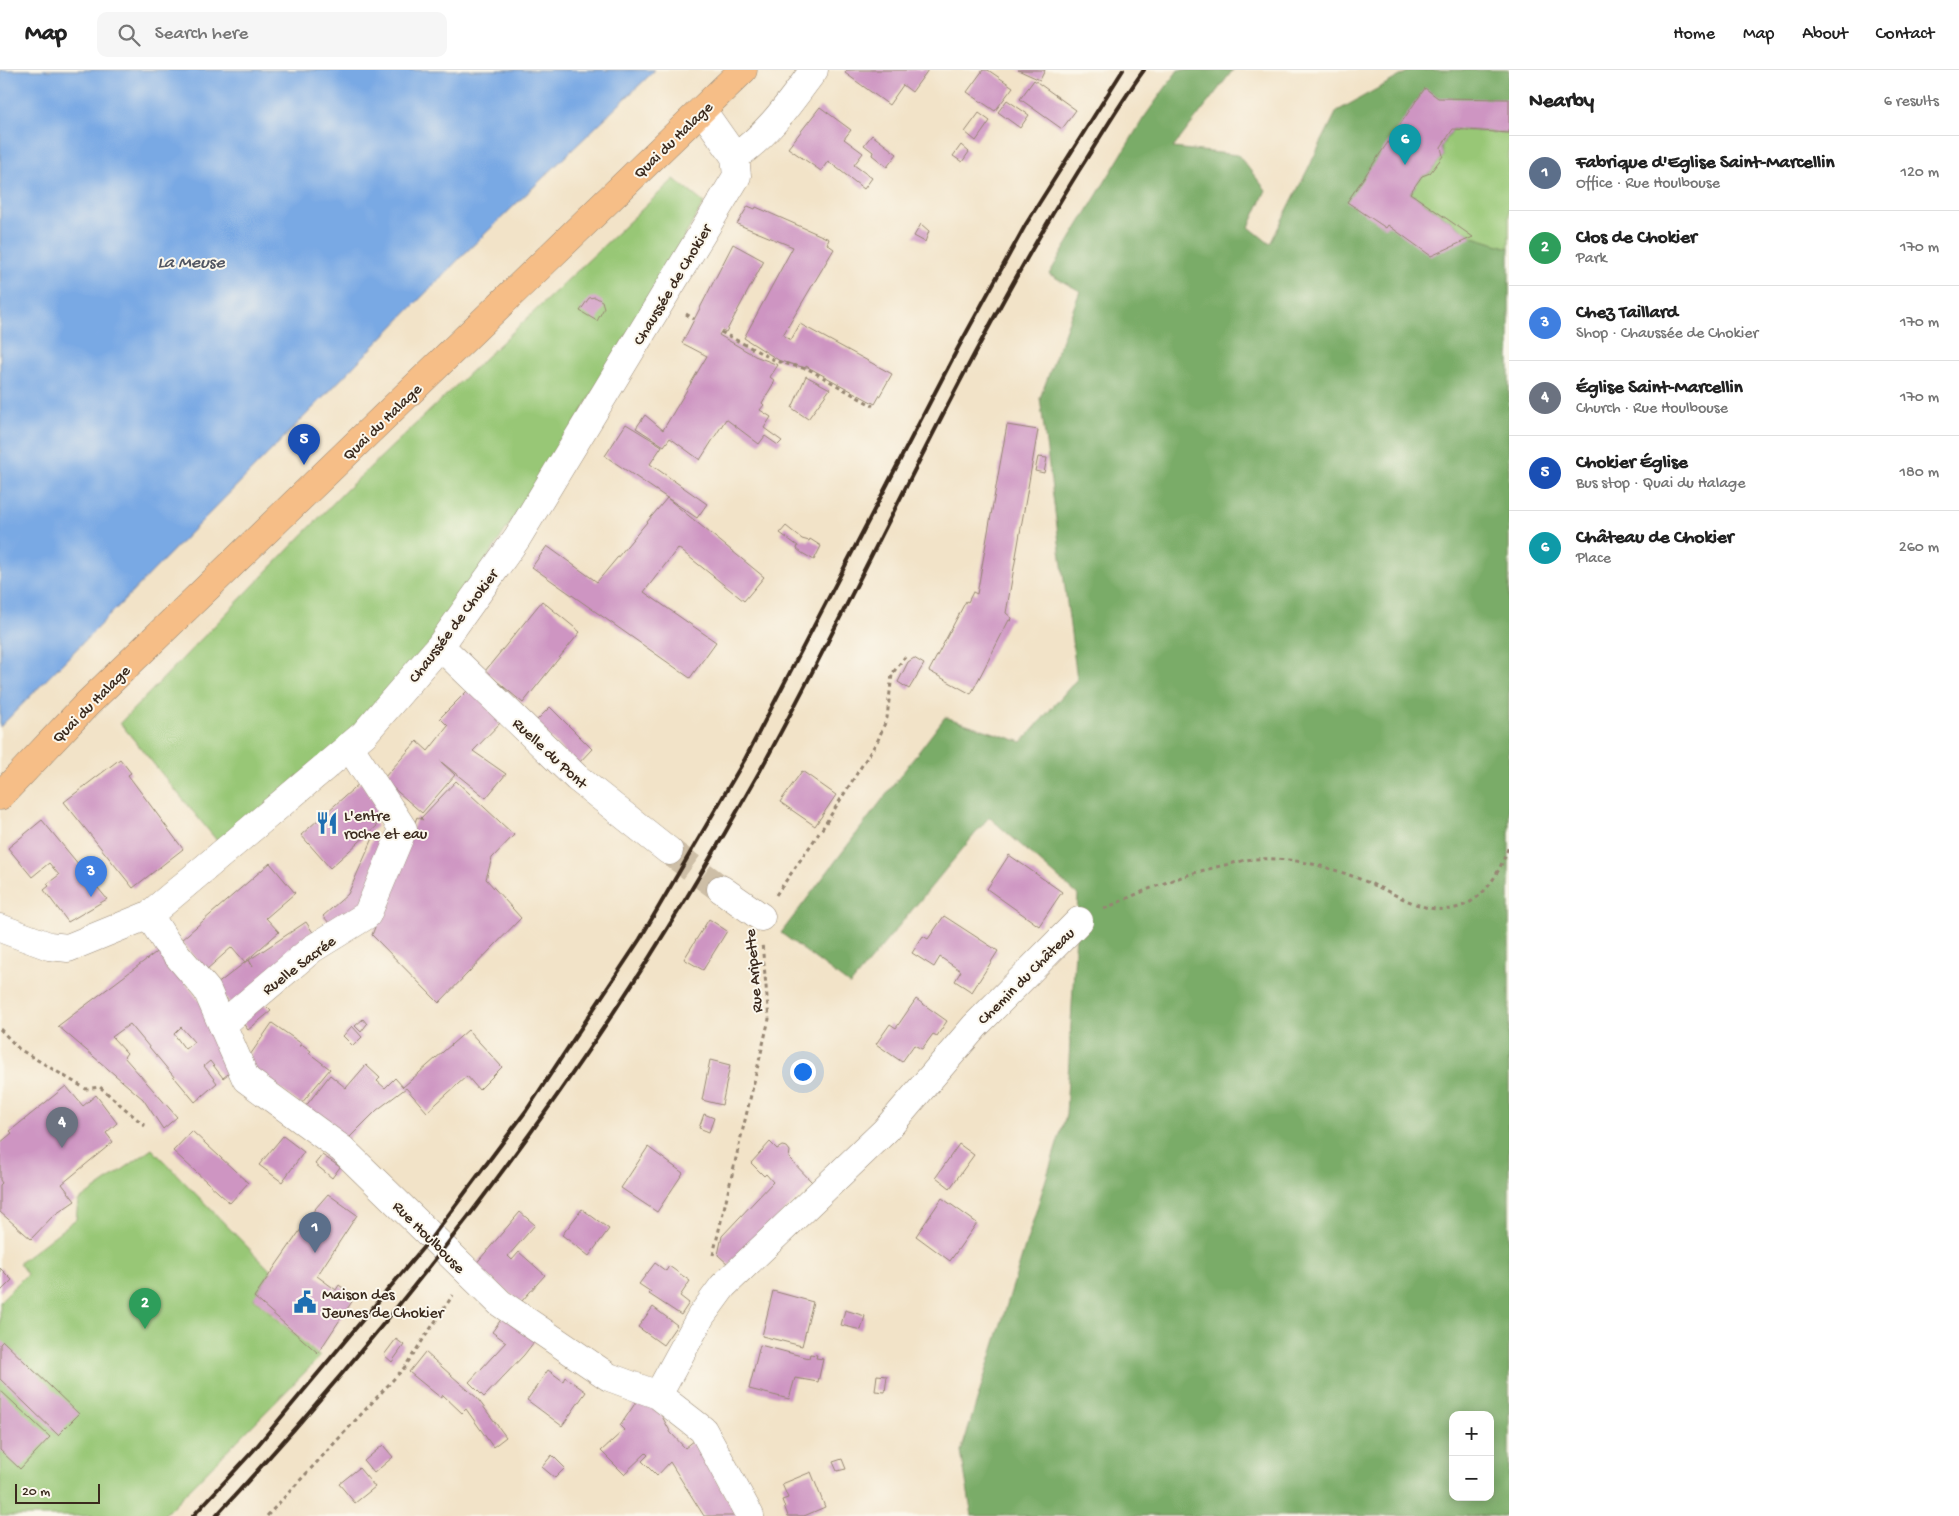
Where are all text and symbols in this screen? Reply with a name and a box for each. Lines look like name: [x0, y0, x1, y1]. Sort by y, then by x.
search box: [97, 12, 447, 57]
text: Map: [25, 20, 67, 49]
icon: search: [115, 21, 143, 49]
text: Search here: [155, 23, 248, 46]
text: Home: [1673, 24, 1715, 45]
text: Map: [1743, 24, 1774, 45]
text: About: [1802, 24, 1848, 45]
text: Contact: [1876, 24, 1934, 45]
text: Nearby: [1529, 90, 1594, 115]
text: 6 results: [1884, 93, 1939, 112]
street label: Quai du Halage: [631, 98, 719, 184]
pin: 6: [1389, 124, 1421, 165]
text: Fabrique d'Eglise Saint-Marcellin: [1576, 152, 1834, 175]
text: 1: [1542, 164, 1548, 183]
text: 120 m: [1900, 164, 1939, 183]
text: Office · Rue Houlbouse: [1576, 175, 1720, 194]
street label: Chaussée de Chokier: [631, 221, 718, 350]
text: Clos de Chokier: [1576, 227, 1697, 250]
text: 2: [1541, 239, 1549, 258]
text: 170 m: [1900, 239, 1939, 258]
text: Park: [1576, 250, 1607, 269]
water label: La Meuse: [158, 253, 225, 274]
text: Chez Taillard: [1576, 302, 1678, 325]
text: 3: [1541, 314, 1549, 333]
text: 170 m: [1900, 314, 1939, 333]
text: Shop · Chaussée de Chokier: [1576, 325, 1758, 344]
text: Église Saint-Marcellin: [1576, 377, 1743, 400]
street label: Quai du Halage: [340, 380, 428, 466]
text: 4: [1541, 389, 1549, 408]
text: 170 m: [1900, 389, 1939, 408]
text: Church · Rue Houlbouse: [1576, 400, 1728, 419]
pin: 5: [288, 424, 320, 465]
text: Chokier Église: [1576, 452, 1688, 475]
text: 5: [1541, 464, 1549, 483]
text: 180 m: [1900, 464, 1939, 483]
text: Bus stop · Quai du Halage: [1576, 475, 1745, 494]
text: Château de Chokier: [1576, 527, 1734, 550]
text: 6: [1541, 539, 1549, 558]
text: 260 m: [1899, 539, 1939, 558]
text: Place: [1576, 550, 1611, 569]
street label: Chaussée de Chokier: [406, 566, 504, 688]
street label: Quai du Halage: [49, 662, 136, 749]
street label: Ruelle du Pont: [507, 715, 591, 795]
place label: L'entre roche et eau: [344, 808, 428, 845]
restaurant icon: L'entre roche et eau: [314, 810, 340, 836]
pin: 3: [75, 856, 107, 897]
street label: Chemin du Château: [975, 925, 1080, 1030]
street label: Rue Aripette: [742, 927, 769, 1013]
street label: Ruelle Sacrée: [260, 933, 341, 1001]
your location: [790, 1059, 816, 1085]
pin: 4: [46, 1107, 78, 1148]
street label: Rue Houlbouse: [387, 1198, 468, 1279]
pin: 1: [299, 1212, 331, 1253]
place label: Maison des Jeunes de Chokier: [322, 1287, 445, 1324]
pin: 2: [129, 1288, 161, 1329]
public building icon: Maison des Jeunes de Chokier: [292, 1289, 318, 1315]
map controls: [1449, 1411, 1494, 1501]
button: +: [1449, 1411, 1494, 1456]
button: −: [1449, 1456, 1494, 1501]
scale bar: [15, 1481, 100, 1504]
text: 20 m: [22, 1484, 50, 1501]

